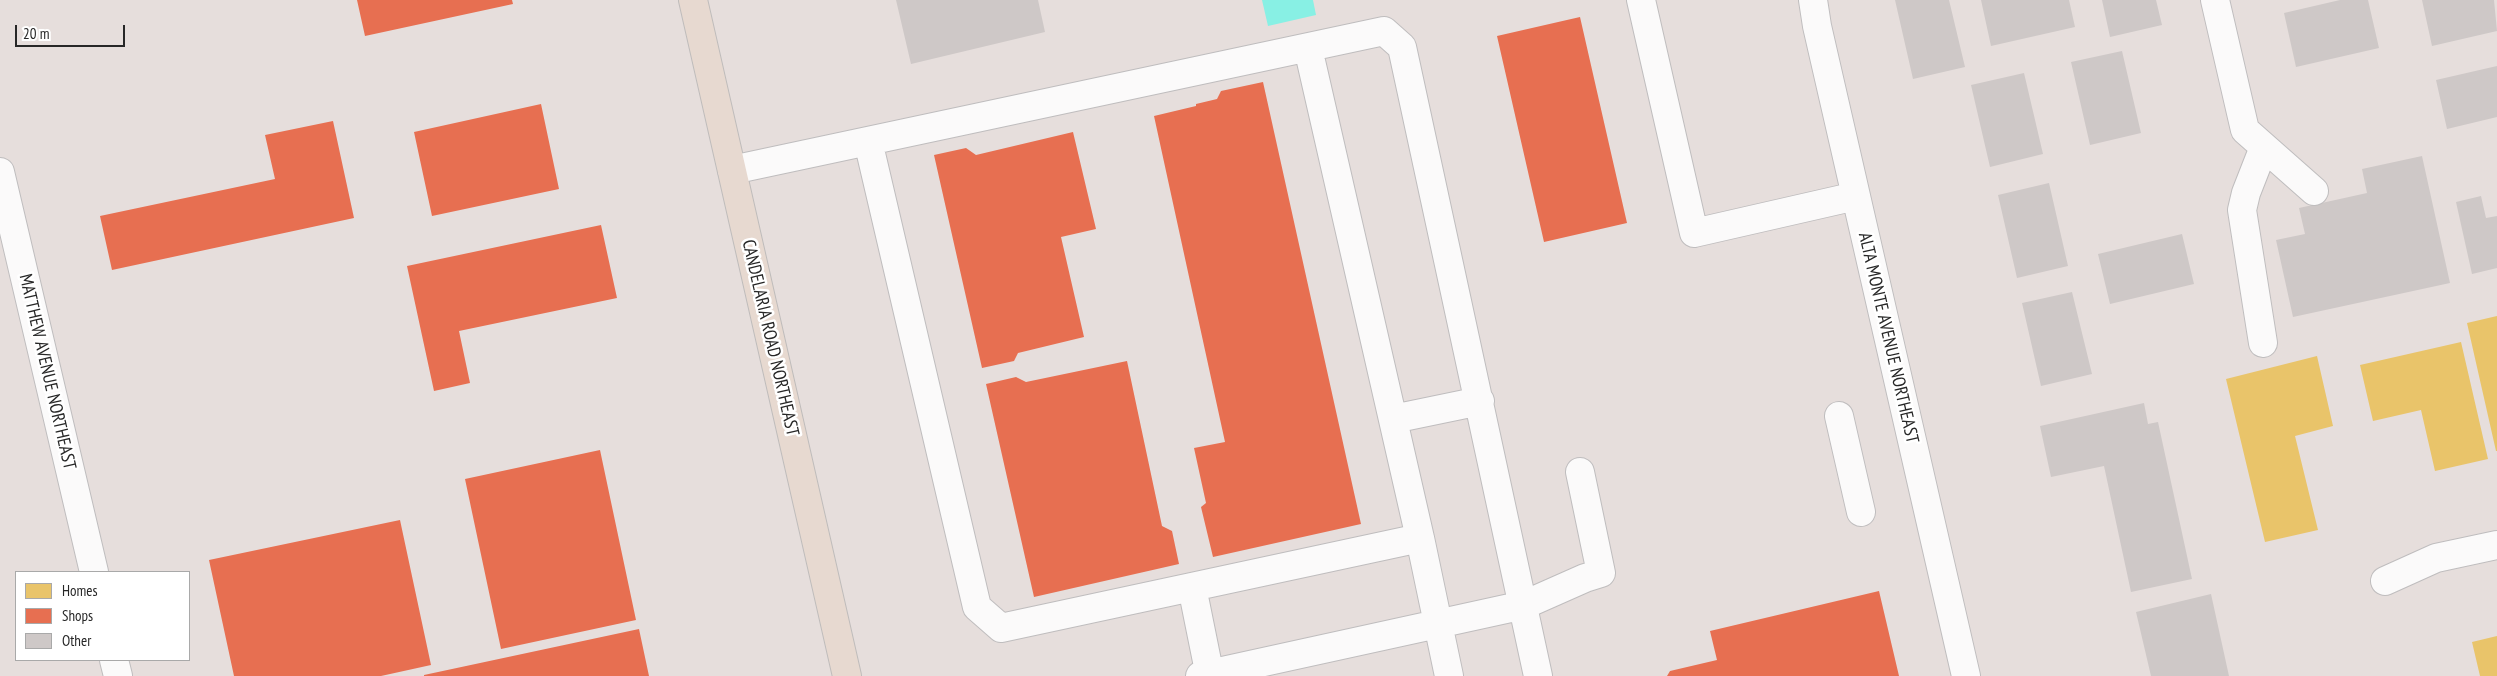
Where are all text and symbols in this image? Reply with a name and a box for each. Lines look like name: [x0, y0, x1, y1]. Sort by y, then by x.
scale bar: [18, 15, 128, 47]
text: 20 m: [23, 24, 49, 43]
street label: ALTA MONTE AVENUE NORTHEAST: [1853, 230, 1923, 446]
street label: CANDELARIA ROAD NORTHEAST: [737, 238, 803, 438]
street label: MATTHEW AVENUE NORTHEAST: [14, 272, 80, 472]
legend: [15, 571, 190, 661]
text: Homes: [62, 581, 98, 600]
text: Shops: [62, 606, 93, 625]
text: Other: [62, 631, 91, 650]

